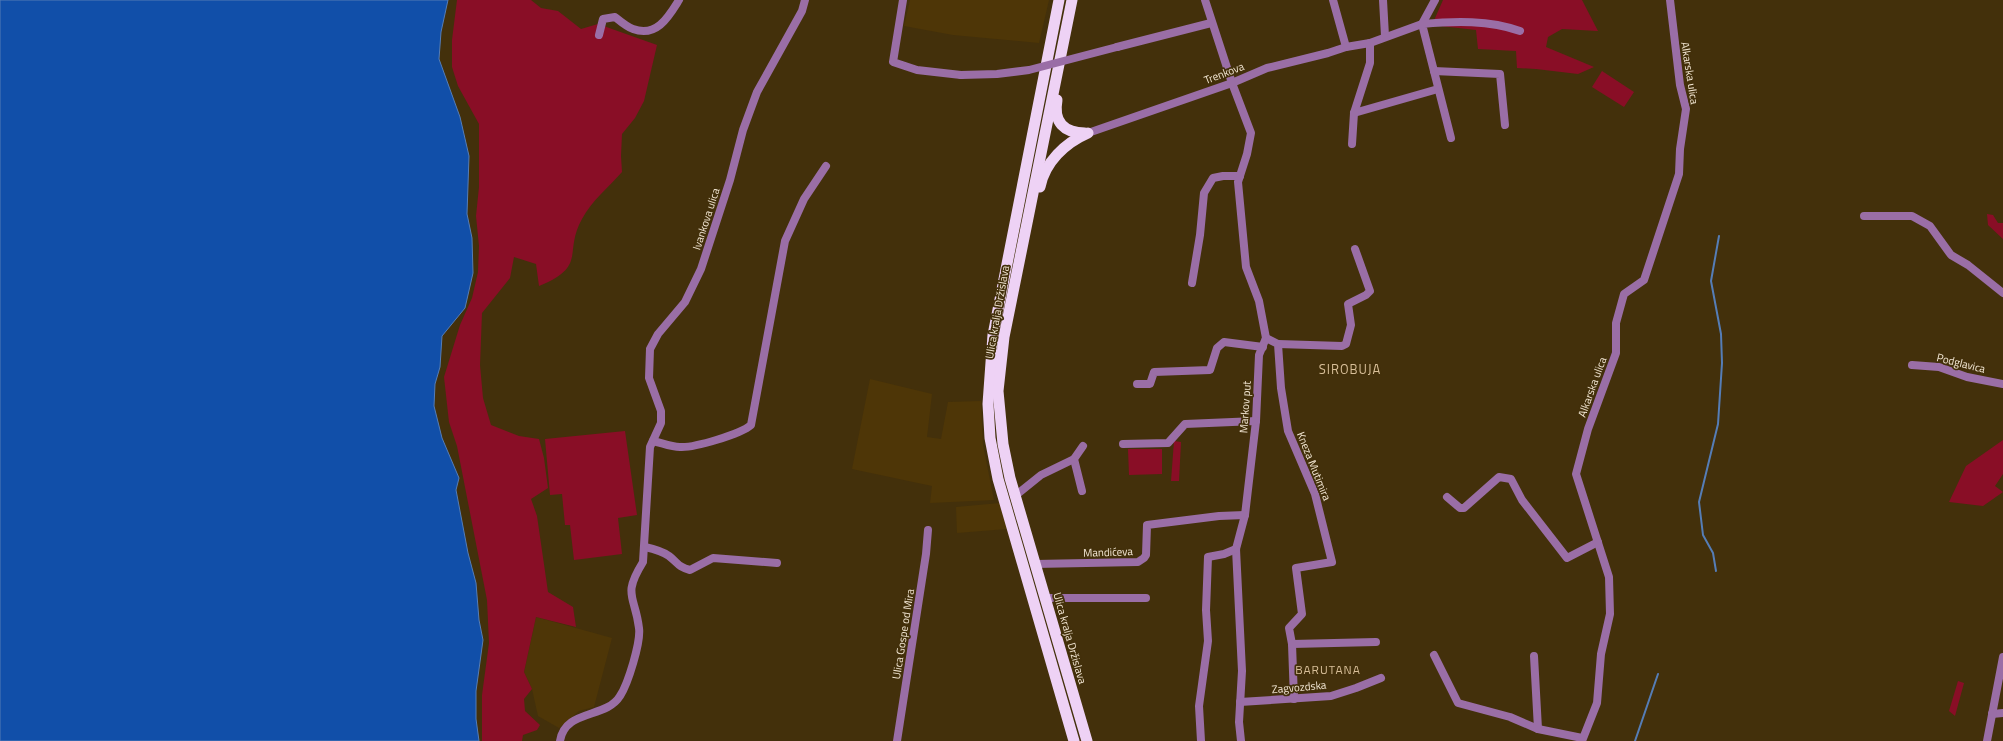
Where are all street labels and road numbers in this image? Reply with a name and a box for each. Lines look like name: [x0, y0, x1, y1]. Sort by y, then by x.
street label: Alkarska ulica: [1677, 41, 1703, 106]
street label: Trenkova: [1202, 58, 1247, 88]
street label: Ivankova ulica: [688, 185, 724, 252]
street label: Ulica kralja Držislava: [981, 264, 1013, 360]
street label: Podglavica: [1935, 349, 1988, 377]
street label: Alkarska ulica: [1574, 354, 1610, 419]
street label: Markov put: [1235, 380, 1255, 434]
street label: Kneza Mutimira: [1293, 429, 1335, 503]
street label: Mandićeva: [1083, 543, 1134, 561]
street label: Ulica Gospe od Mira: [888, 587, 918, 680]
street label: Ulica kralja Držislava: [1049, 590, 1091, 686]
street label: Zagvozdska: [1271, 677, 1327, 697]

